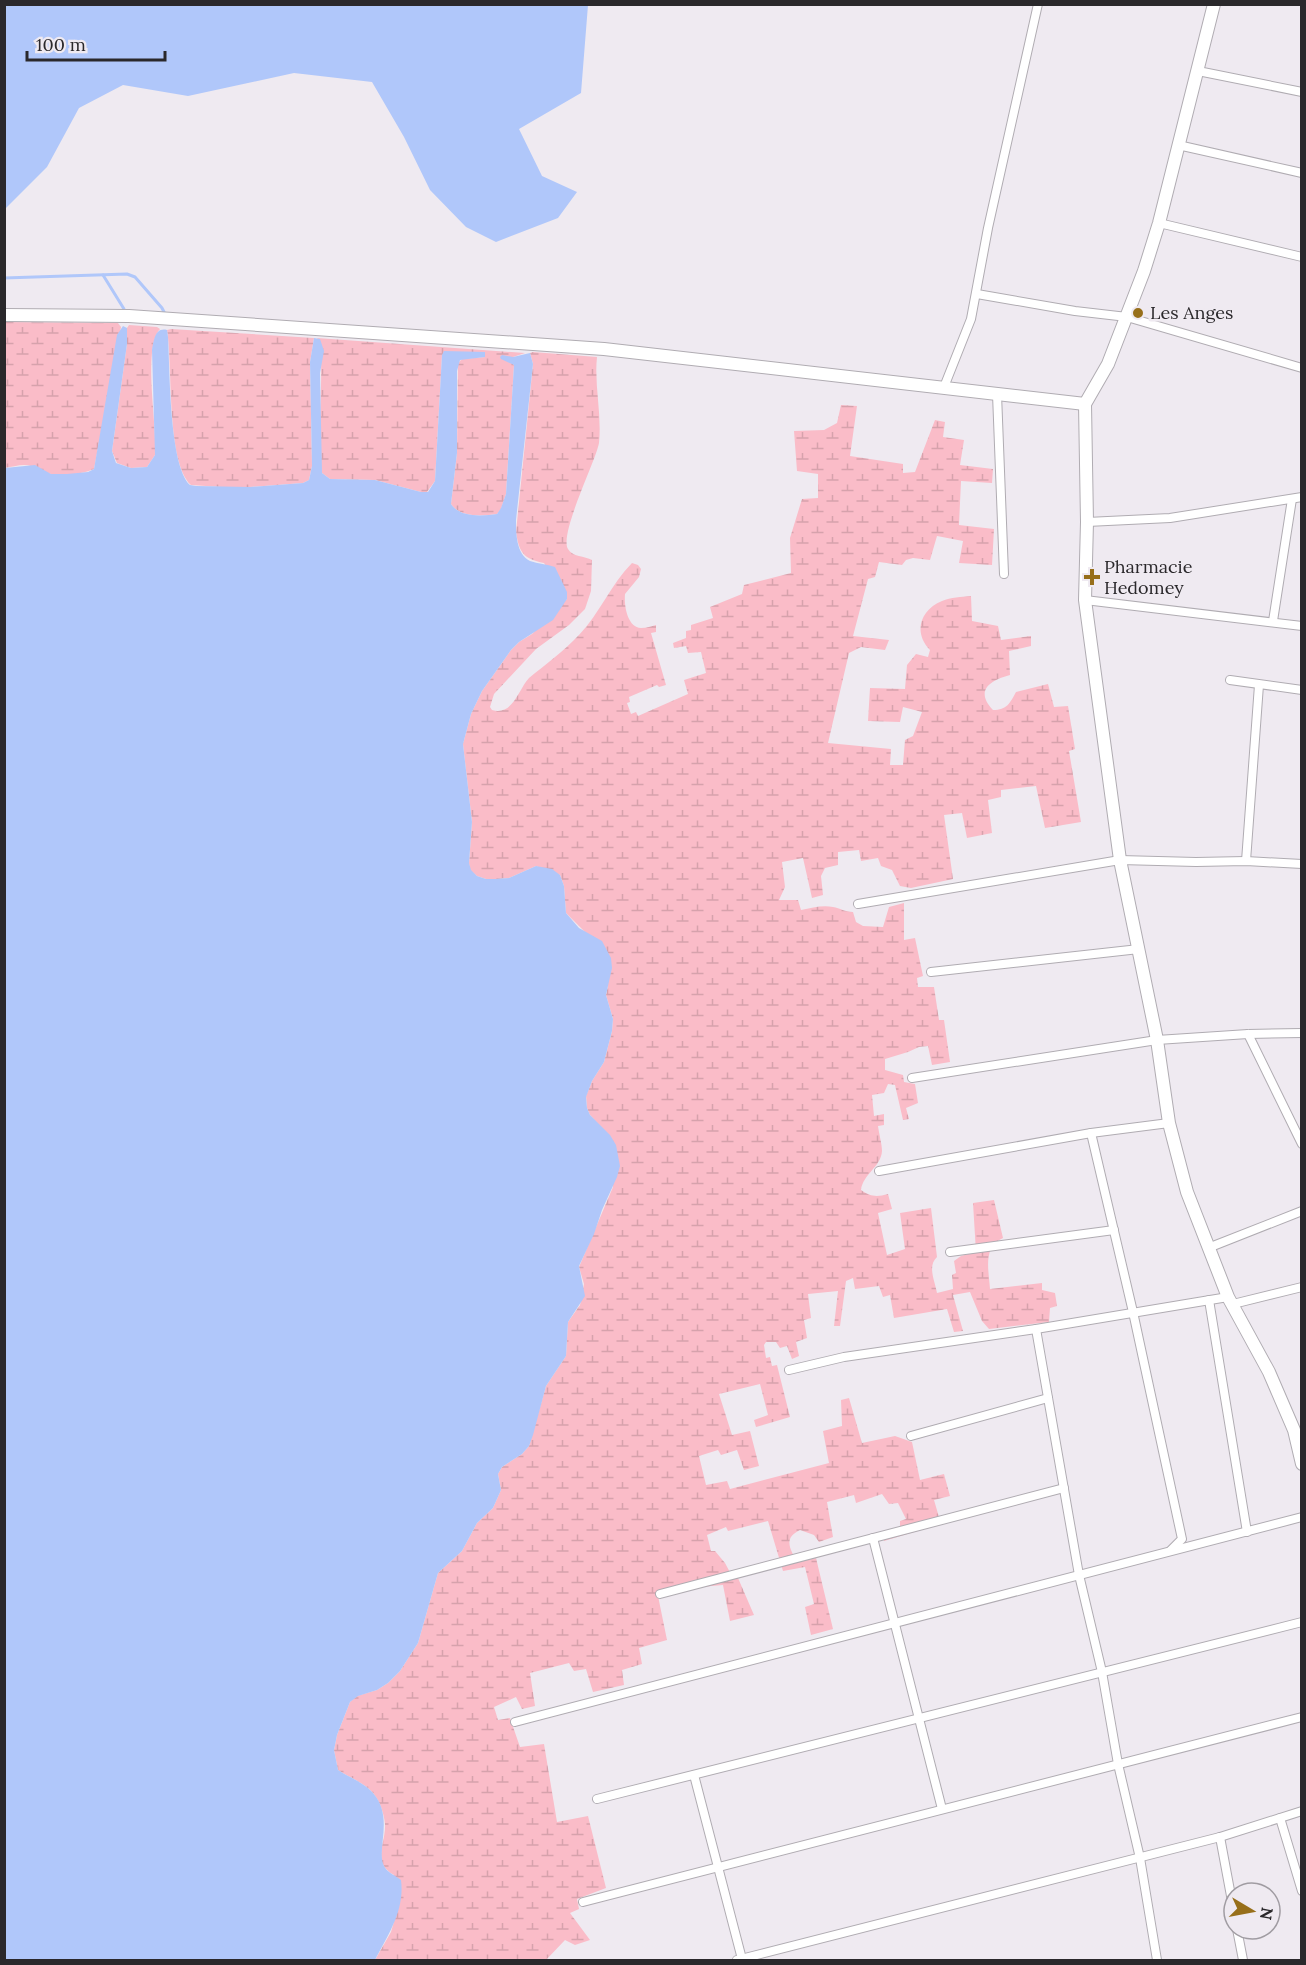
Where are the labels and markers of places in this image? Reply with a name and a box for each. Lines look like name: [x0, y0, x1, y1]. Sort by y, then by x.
place label: Les Anges: [1150, 301, 1233, 324]
marker: Les Anges: [1131, 306, 1145, 320]
place label: Pharmacie Hedomey: [1104, 555, 1193, 599]
marker: Pharmacie Hedomey: [1085, 570, 1099, 584]

